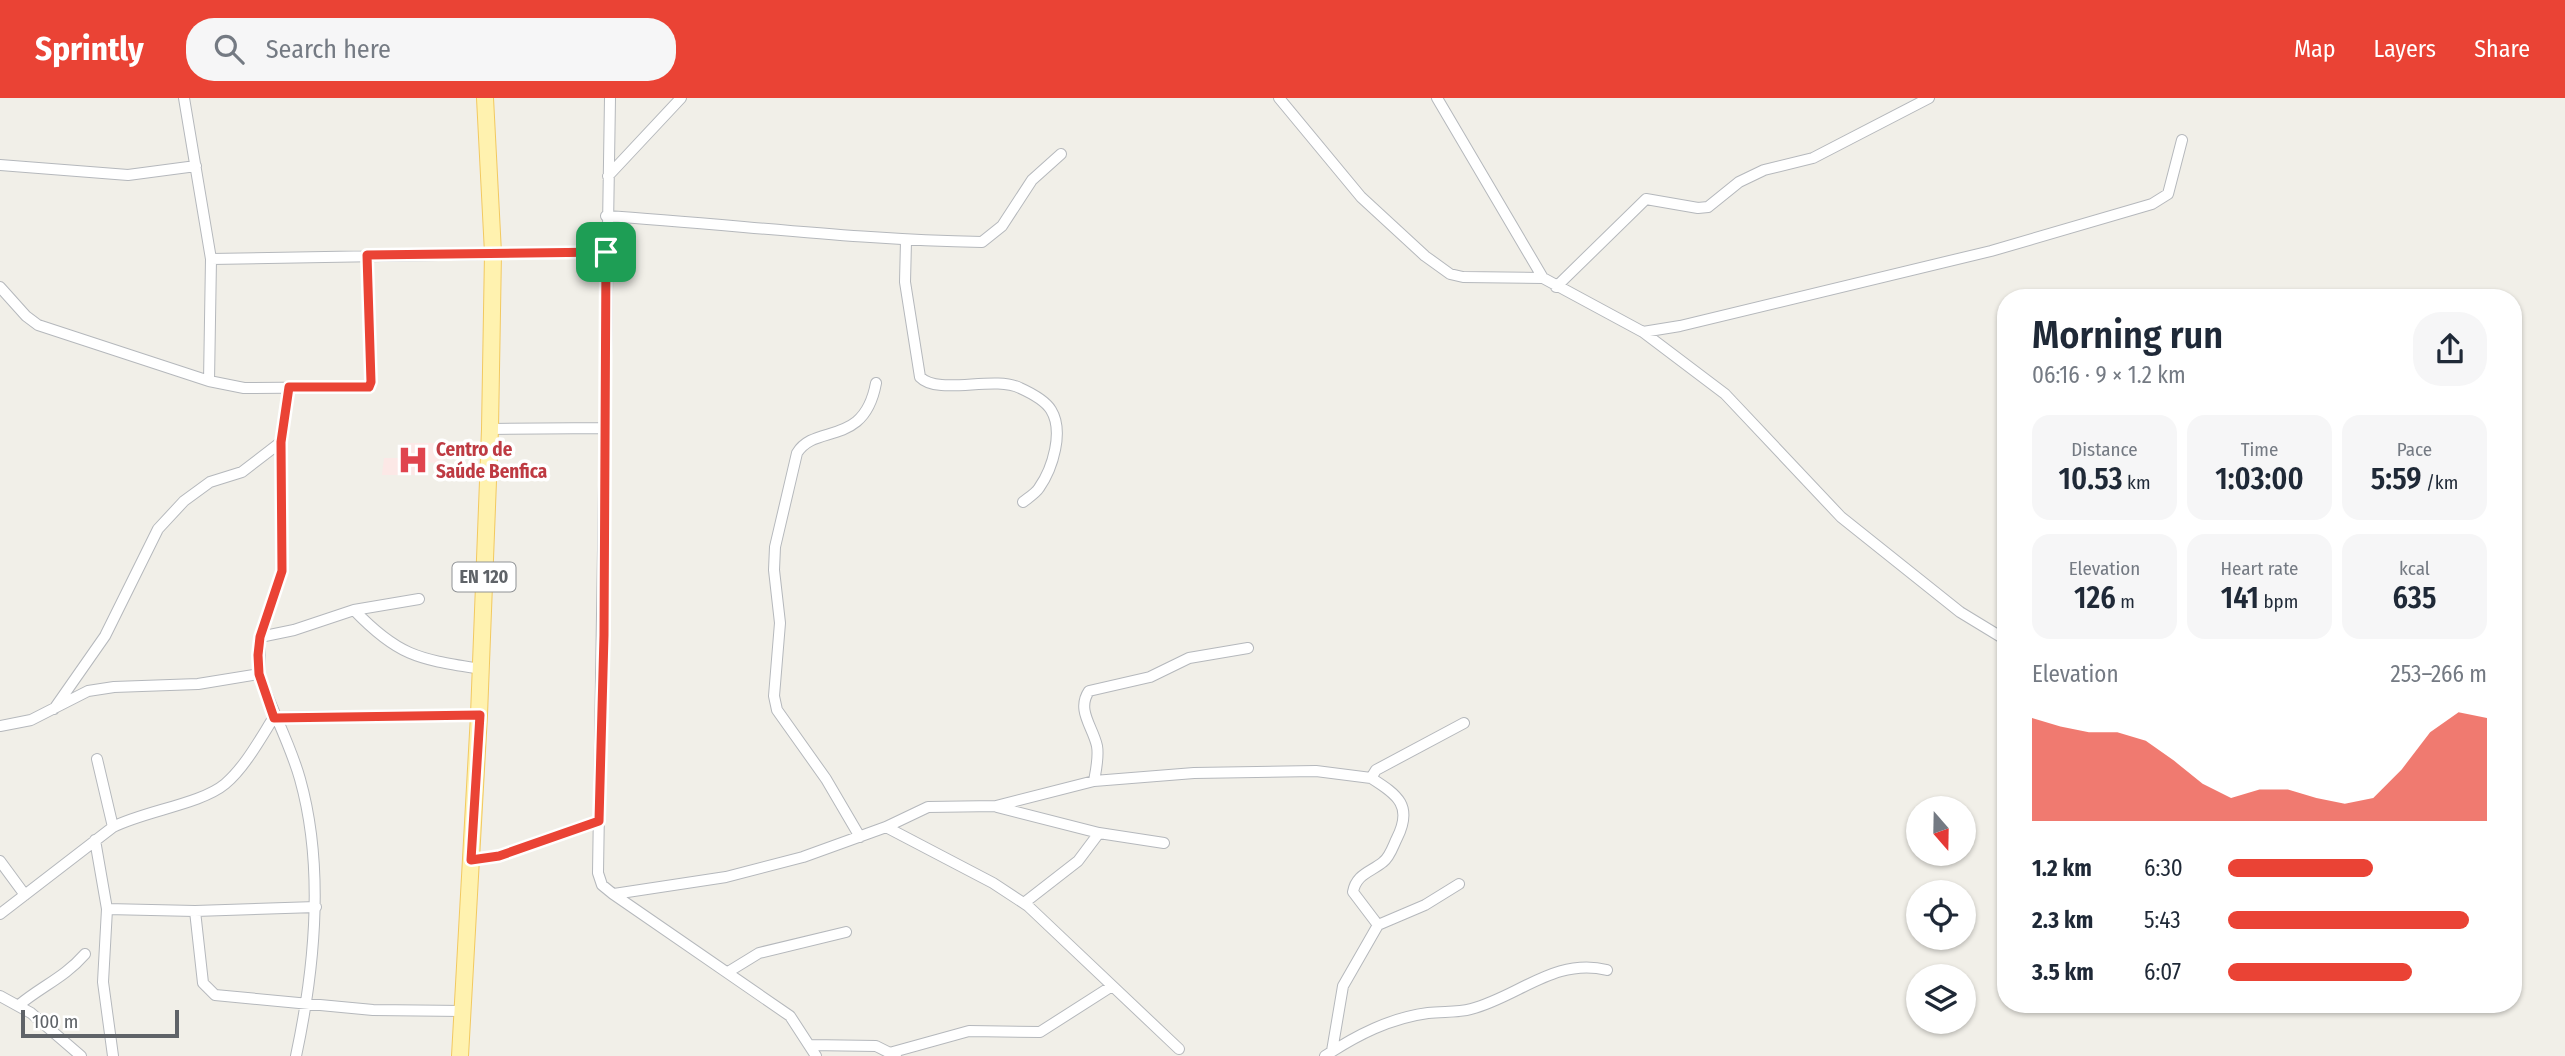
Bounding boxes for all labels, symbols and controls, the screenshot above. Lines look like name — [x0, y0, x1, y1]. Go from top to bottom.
search box — [186, 18, 676, 81]
text: Sprintly — [35, 29, 144, 69]
icon: search — [210, 30, 248, 68]
text: Search here — [266, 34, 391, 65]
text: Map — [2294, 35, 2336, 63]
text: Layers — [2374, 35, 2436, 63]
text: Share — [2474, 35, 2530, 63]
pin — [576, 222, 636, 282]
icon: arrive — [587, 233, 625, 271]
text: Morning run — [2032, 312, 2223, 358]
button: share — [2413, 312, 2487, 386]
text: 06:16 · 9 × 1.2 km — [2032, 361, 2186, 389]
place label: Centro de Saúde Benfica — [436, 438, 547, 483]
text: Distance — [2071, 438, 2138, 461]
text: Time — [2241, 438, 2278, 461]
text: Pace — [2397, 438, 2432, 461]
hospital icon: Centro de Saúde Benfica — [396, 443, 430, 477]
text: 10.53 — [2059, 461, 2123, 497]
text: 1:03:00 — [2215, 461, 2304, 497]
text: 5:59 — [2371, 461, 2421, 497]
text: km — [2123, 471, 2151, 494]
text: /km — [2421, 471, 2458, 494]
text: Elevation — [2069, 557, 2140, 580]
text: Heart rate — [2220, 557, 2299, 580]
text: kcal — [2399, 557, 2430, 580]
road number: EN 120 — [452, 562, 516, 592]
text: 126 — [2074, 580, 2116, 616]
text: 141 — [2221, 580, 2259, 616]
text: 635 — [2393, 580, 2436, 616]
text: m — [2116, 590, 2135, 613]
text: bpm — [2259, 590, 2298, 613]
text: Elevation — [2032, 660, 2119, 688]
text: 253–266 m — [2391, 660, 2487, 688]
north arrow — [1906, 796, 1976, 866]
map controls — [1906, 796, 1976, 1034]
text: 1.2 km — [2032, 854, 2092, 882]
text: 6:30 — [2144, 854, 2183, 882]
button: locate — [1906, 880, 1976, 950]
text: 2.3 km — [2032, 906, 2093, 934]
text: 5:43 — [2144, 906, 2181, 934]
text: 3.5 km — [2032, 958, 2094, 986]
text: 6:07 — [2144, 958, 2181, 986]
button: layers — [1906, 964, 1976, 1034]
scale bar — [21, 1007, 178, 1039]
text: 100 m — [32, 1010, 78, 1033]

